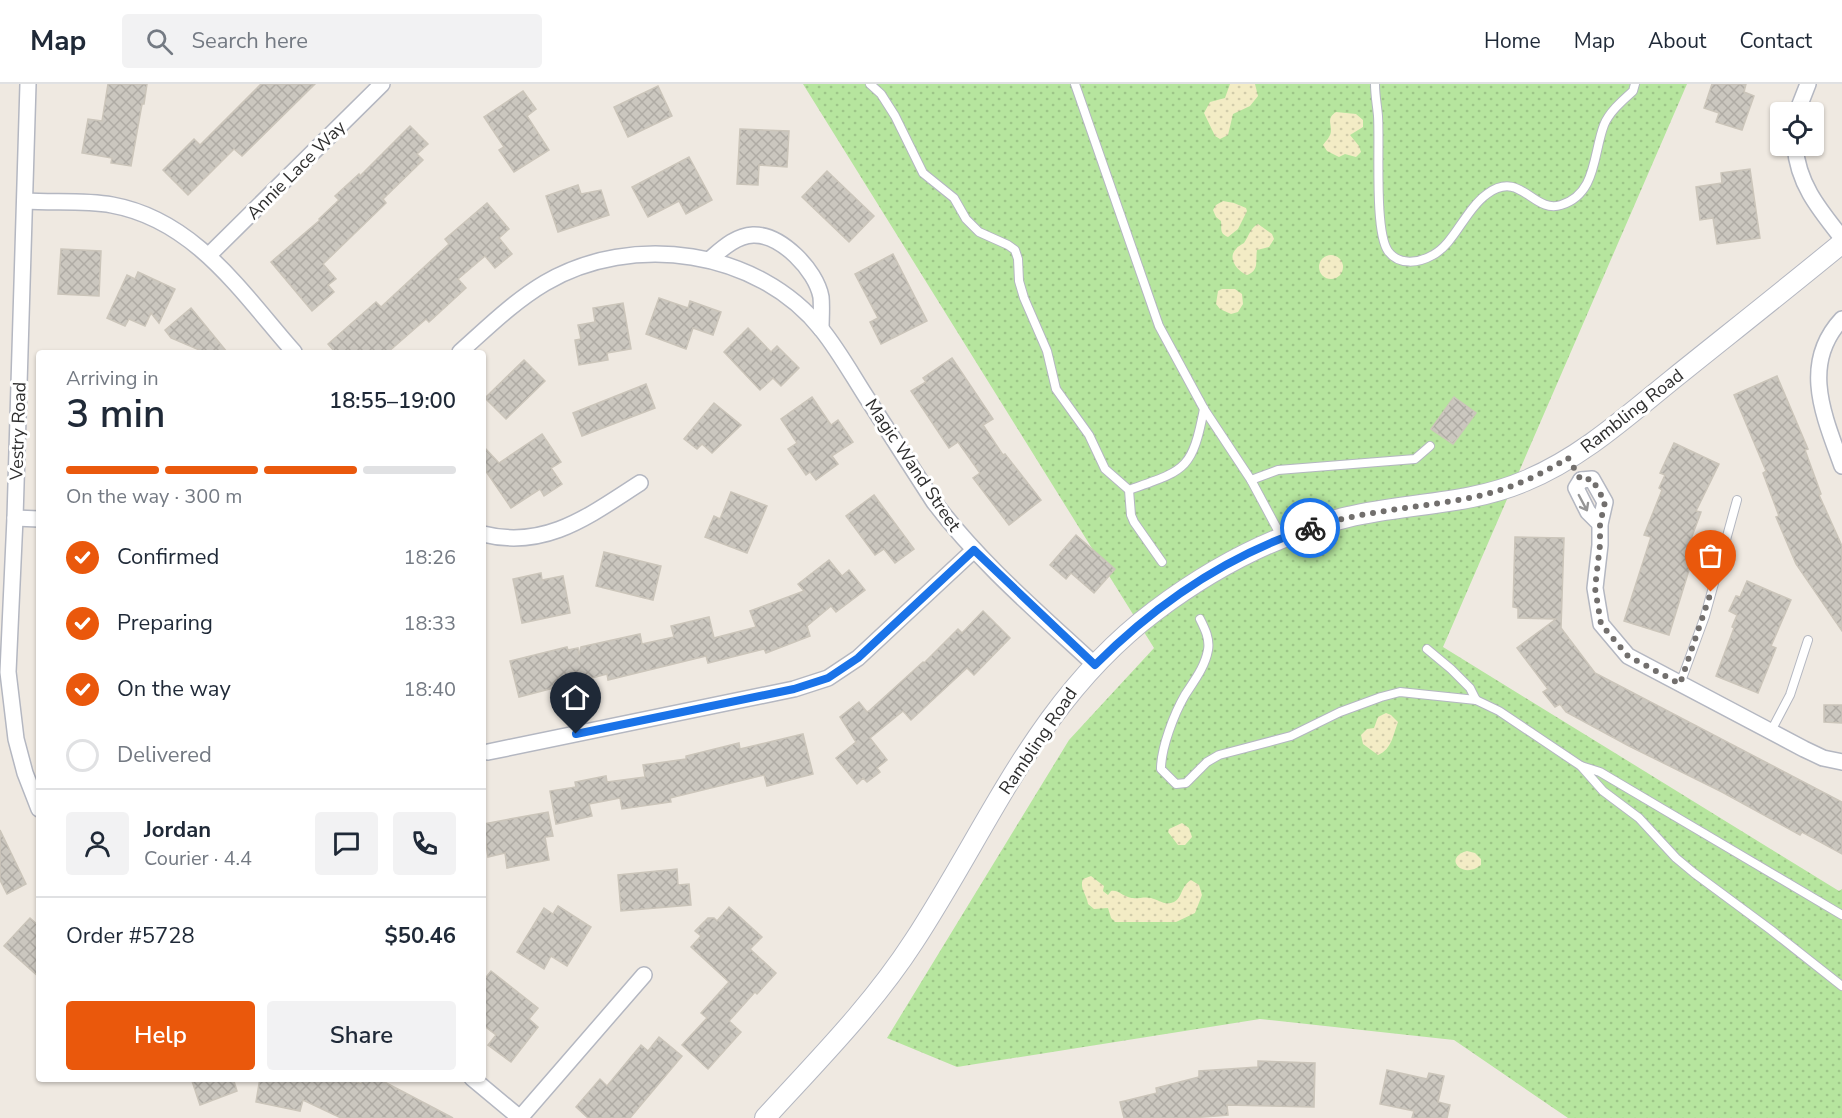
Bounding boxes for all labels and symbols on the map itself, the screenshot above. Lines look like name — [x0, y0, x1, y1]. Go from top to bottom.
street label: Annie Lace Way — [241, 115, 351, 225]
street label: Rambling Road — [1576, 363, 1688, 459]
street label: Vestry Road — [4, 381, 32, 482]
street label: Magic Wand Street — [860, 394, 967, 537]
one-way arrow — [1577, 494, 1589, 511]
courier — [1280, 498, 1340, 558]
pin — [1685, 530, 1736, 592]
pin — [550, 672, 601, 734]
street label: Rambling Road — [993, 683, 1083, 799]

